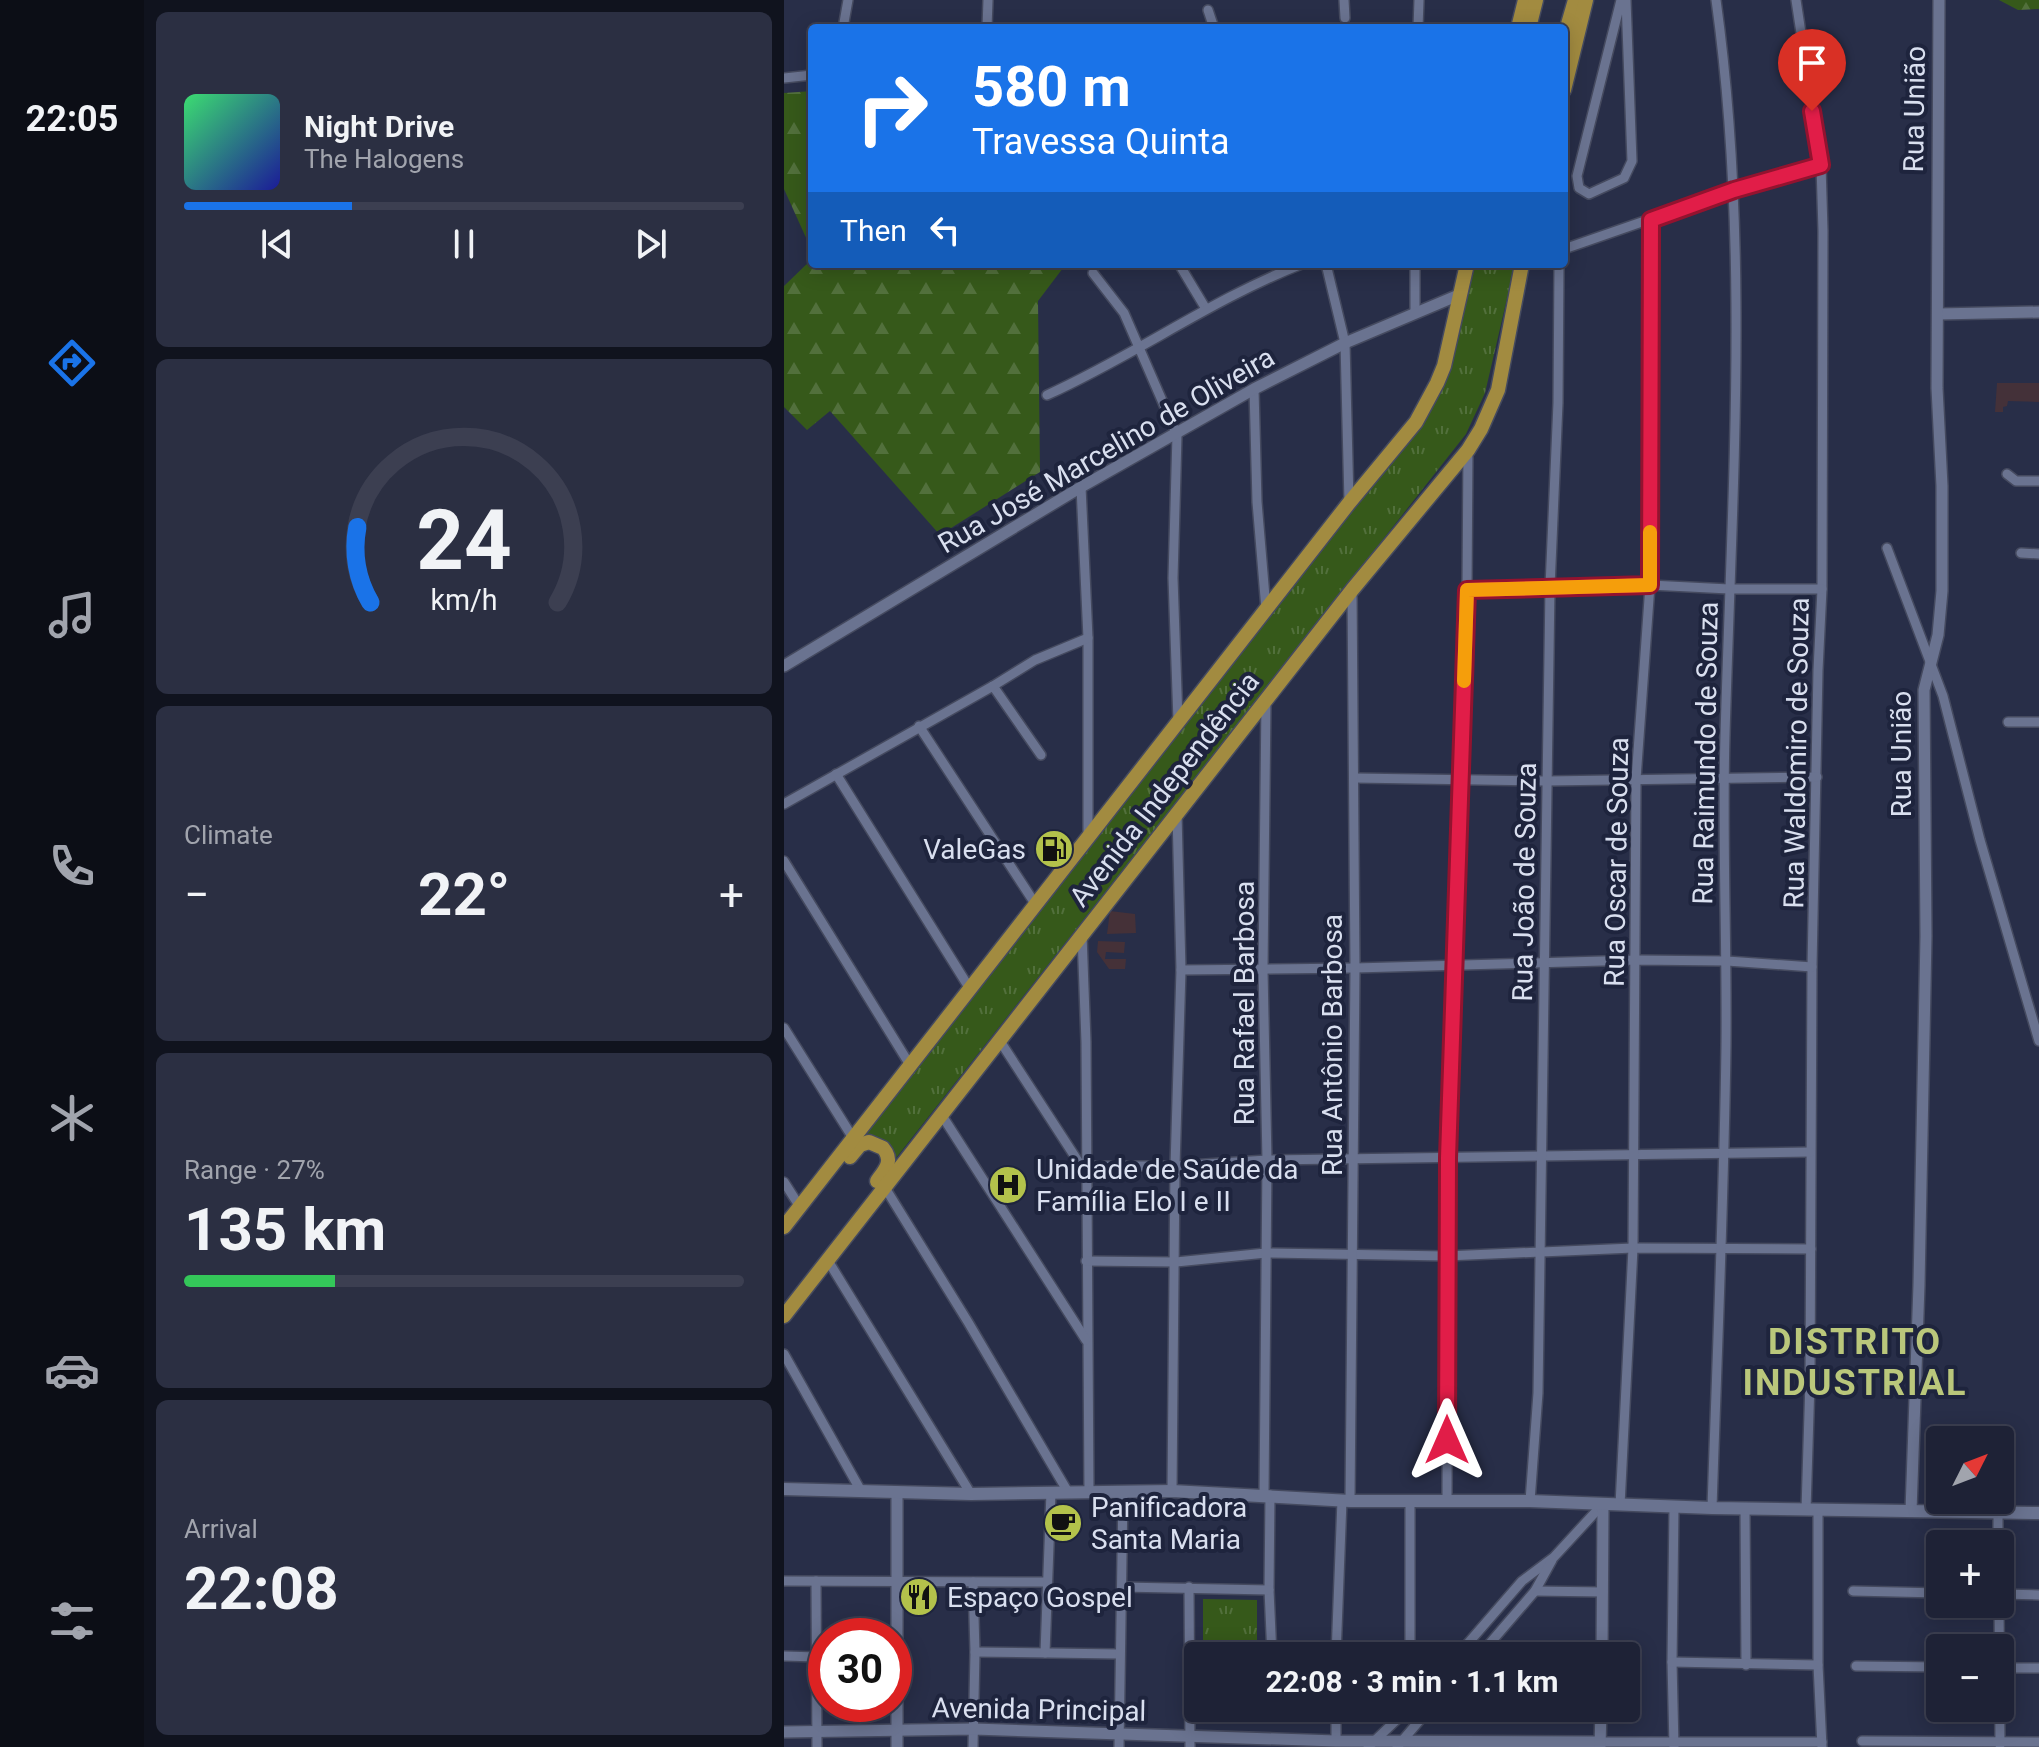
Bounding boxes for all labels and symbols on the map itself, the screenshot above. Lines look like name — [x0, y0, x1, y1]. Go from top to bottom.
pin — [1778, 29, 1846, 111]
street label: Rua União — [1897, 45, 1932, 173]
street label: Rua José Marcelino de Oliveira — [932, 340, 1280, 560]
street label: Rua Waldomiro de Souza — [1777, 597, 1816, 909]
street label: Rua Raimundo de Souza — [1686, 601, 1725, 905]
street label: Avenida Independência — [1063, 665, 1266, 913]
street label: Rua União — [1885, 691, 1918, 817]
street label: Rua Oscar de Souza — [1598, 737, 1635, 987]
street label: Rua João de Souza — [1506, 762, 1543, 1002]
fuel station icon: ValeGas — [1033, 828, 1075, 870]
place label: ValeGas — [923, 833, 1026, 866]
street label: Rua Rafael Barbosa — [1228, 881, 1261, 1125]
street label: Rua Antônio Barbosa — [1316, 914, 1349, 1176]
place label: Unidade de Saúde da Família Elo I e II — [1036, 1153, 1299, 1218]
hospital icon: Unidade de Saúde da Família Elo I e II — [987, 1164, 1029, 1206]
district label: DISTRITO INDUSTRIAL — [1742, 1321, 1968, 1404]
position arrow — [1405, 1398, 1489, 1482]
north arrow — [1926, 1426, 2014, 1514]
place label: Panificadora Santa Maria — [1091, 1491, 1247, 1556]
cafe icon: Panificadora Santa Maria — [1042, 1502, 1084, 1544]
restaurant icon: Espaço Gospel — [898, 1576, 940, 1618]
place label: Espaço Gospel — [947, 1581, 1133, 1614]
speed limit sign: 30 — [808, 1618, 912, 1722]
street label: Avenida Principal — [931, 1691, 1147, 1728]

